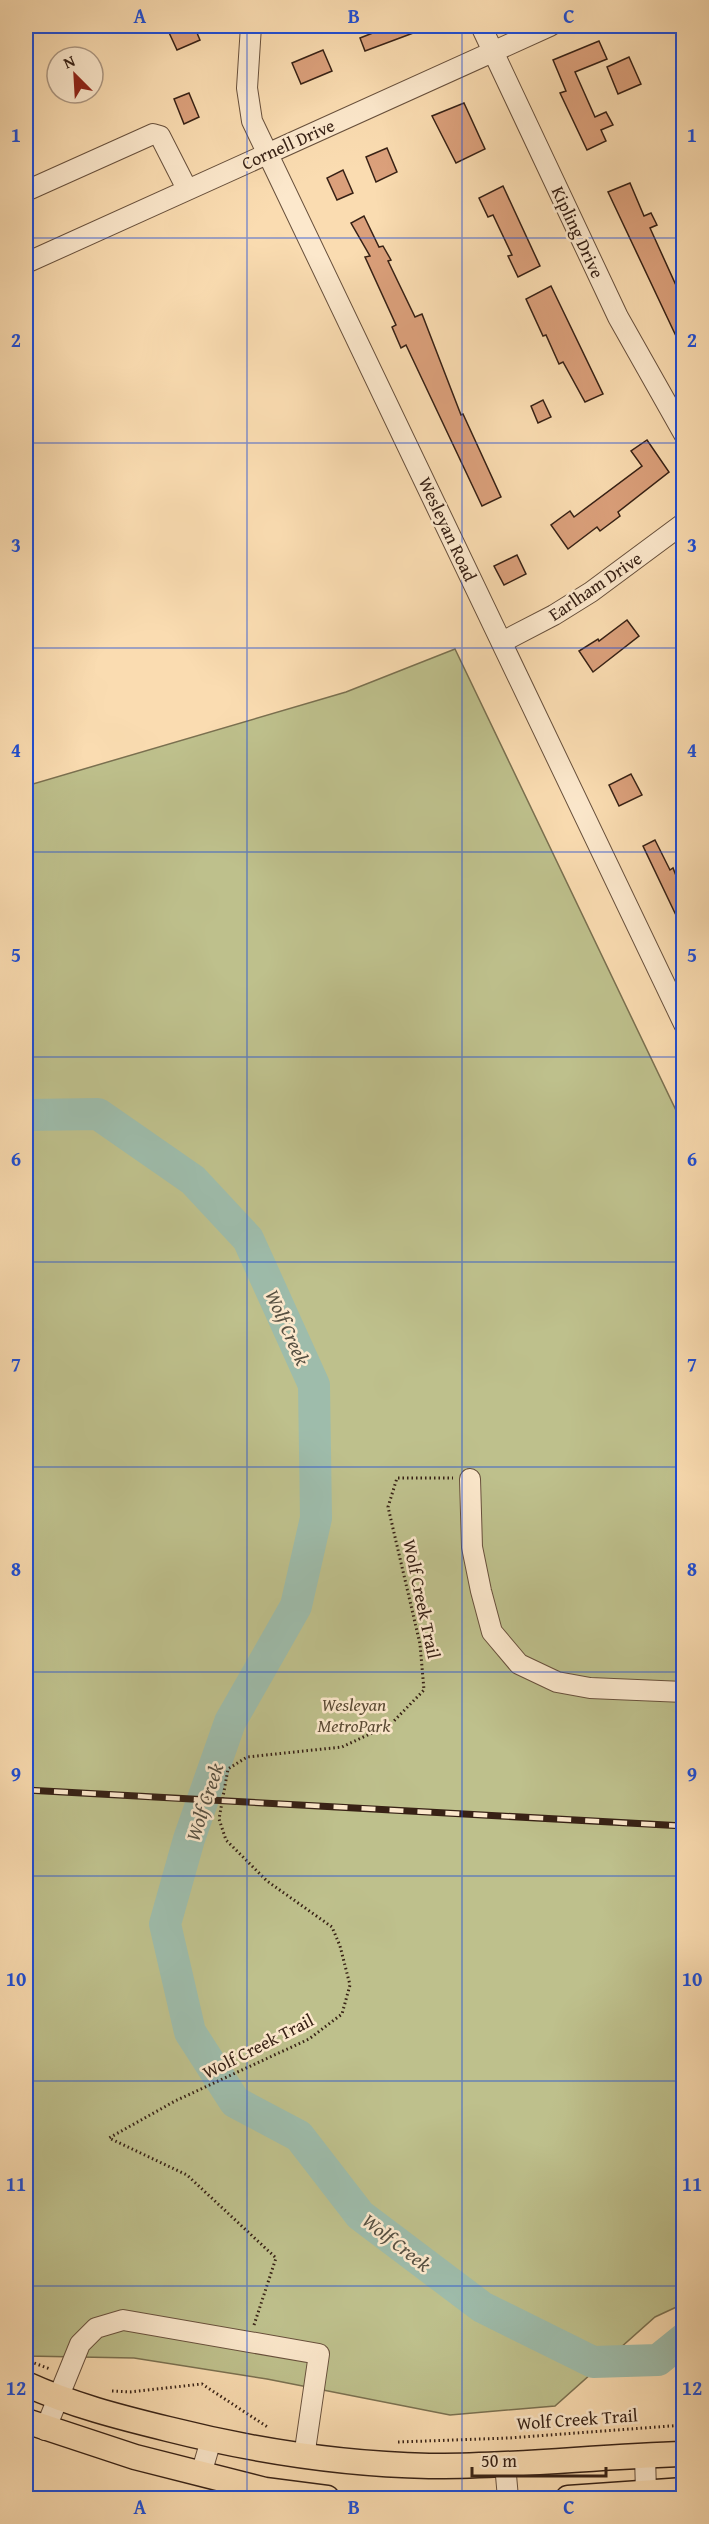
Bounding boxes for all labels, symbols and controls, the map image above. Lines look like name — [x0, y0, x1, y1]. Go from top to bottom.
text: A — [134, 1, 147, 30]
text: B — [348, 1, 360, 30]
text: C — [563, 1, 575, 30]
north arrow — [45, 45, 105, 105]
text: N — [59, 48, 79, 74]
street label: Cornell Drive — [237, 111, 339, 177]
text: 1 — [11, 120, 21, 149]
text: 1 — [687, 120, 697, 149]
street label: Kipling Drive — [545, 181, 611, 283]
text: 2 — [11, 325, 21, 354]
text: 2 — [687, 325, 697, 354]
street label: Wesleyan Road — [412, 472, 484, 586]
text: 3 — [11, 530, 21, 559]
text: 3 — [687, 530, 697, 559]
street label: Earlham Drive — [543, 545, 647, 627]
text: 4 — [11, 735, 21, 764]
text: 4 — [687, 735, 697, 764]
text: 5 — [11, 940, 21, 969]
text: 5 — [687, 940, 697, 969]
text: 6 — [11, 1144, 21, 1173]
text: 6 — [687, 1144, 697, 1173]
water label: Wolf Creek — [258, 1284, 318, 1370]
text: 7 — [11, 1349, 21, 1378]
text: 7 — [687, 1349, 697, 1378]
street label: Wolf Creek Trail — [396, 1537, 448, 1661]
text: 8 — [11, 1554, 21, 1583]
text: 8 — [687, 1554, 697, 1583]
park label: Wesleyan MetroPark — [318, 1691, 391, 1739]
text: 9 — [11, 1759, 21, 1788]
water label: Wolf Creek — [178, 1759, 230, 1845]
text: 9 — [687, 1759, 697, 1788]
text: 10 — [6, 1964, 26, 1993]
text: 10 — [682, 1964, 702, 1993]
street label: Wolf Creek Trail — [198, 2006, 318, 2086]
text: 11 — [6, 2169, 26, 2198]
text: 11 — [682, 2169, 702, 2198]
water label: Wolf Creek — [356, 2206, 438, 2279]
text: 12 — [6, 2373, 26, 2402]
text: 12 — [682, 2373, 702, 2402]
street label: Wolf Creek Trail — [515, 2401, 639, 2437]
scale bar — [472, 2440, 606, 2478]
text: 50 m — [481, 2447, 517, 2474]
text: A — [134, 2492, 147, 2521]
text: B — [348, 2492, 360, 2521]
text: C — [563, 2492, 575, 2521]

